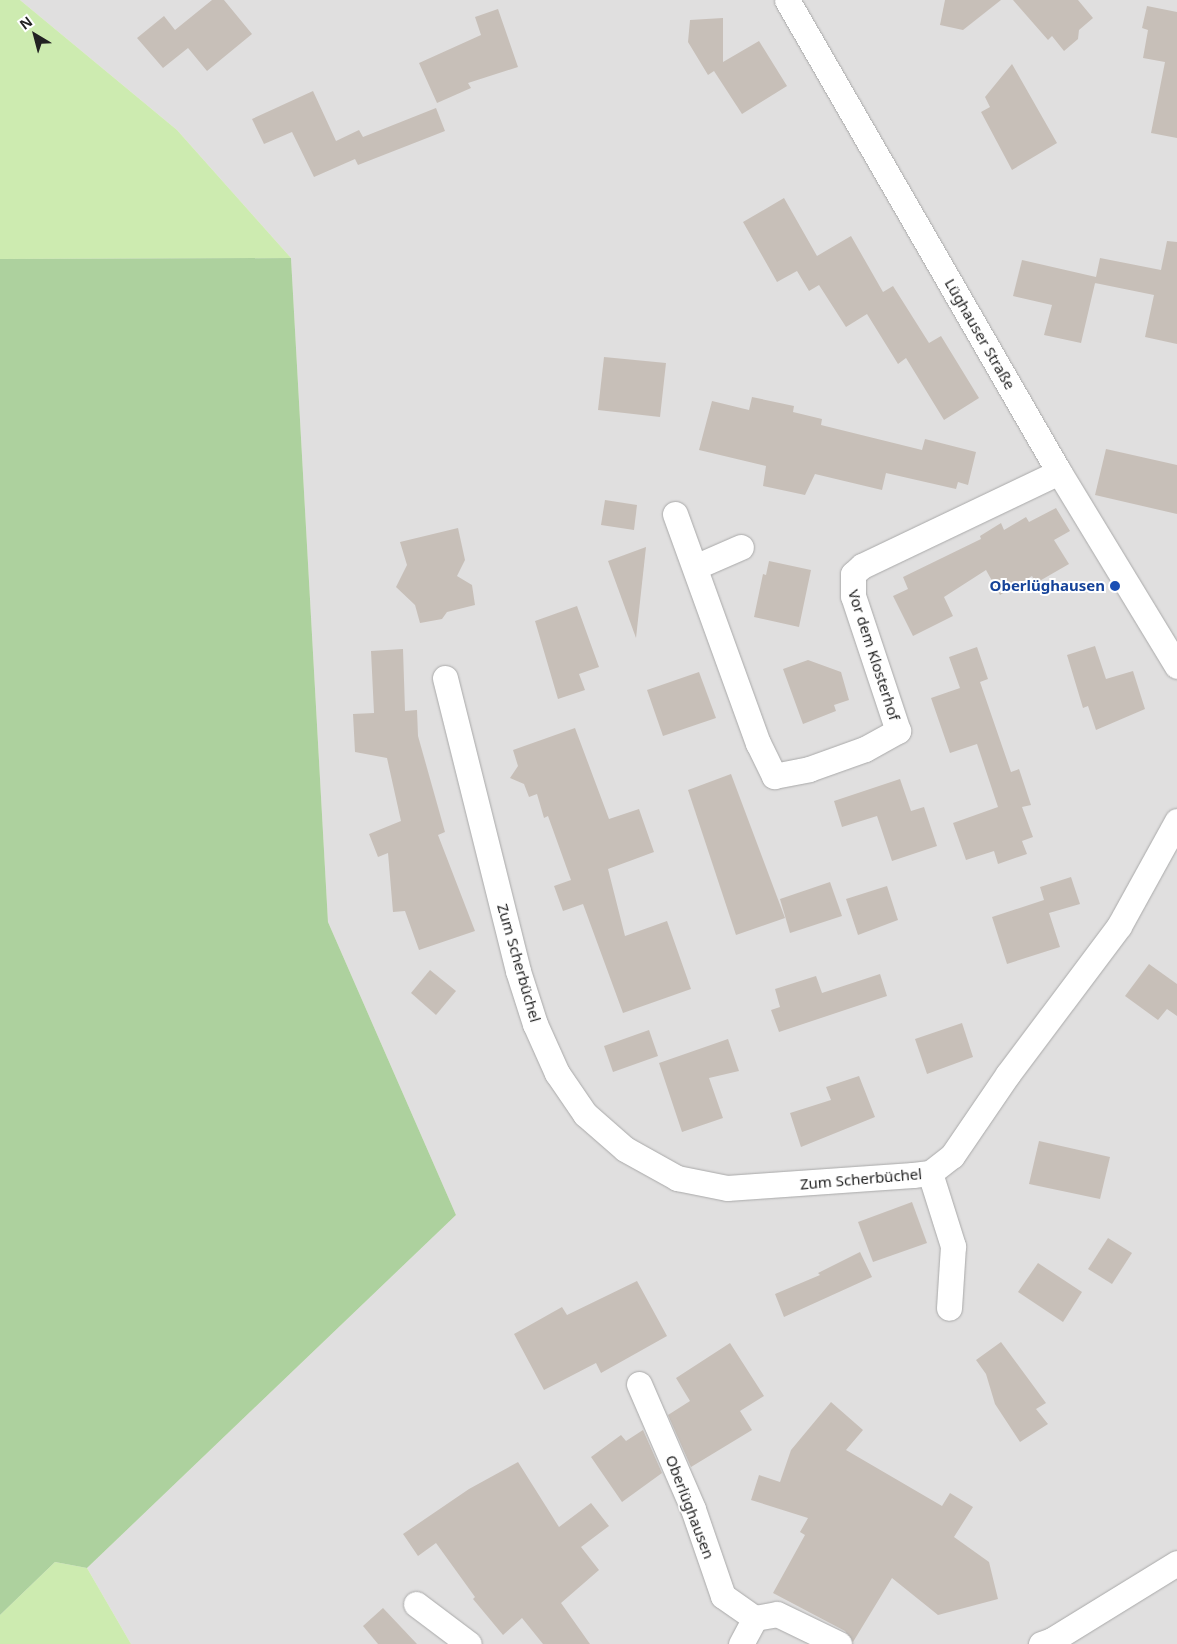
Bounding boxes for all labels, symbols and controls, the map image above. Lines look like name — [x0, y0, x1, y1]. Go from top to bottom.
north arrow — [10, 10, 60, 60]
text: N — [15, 12, 36, 34]
street label: Lüghauser Straße — [941, 275, 1019, 393]
place label: Oberlüghausen — [990, 577, 1105, 595]
marker: Oberlüghausen — [1109, 580, 1121, 592]
street label: Vor dem Klosterhof — [844, 587, 904, 723]
street label: Zum Scherbüchel — [493, 902, 545, 1024]
street label: Zum Scherbüchel — [799, 1165, 923, 1193]
street label: Oberlüghausen — [662, 1453, 718, 1561]

